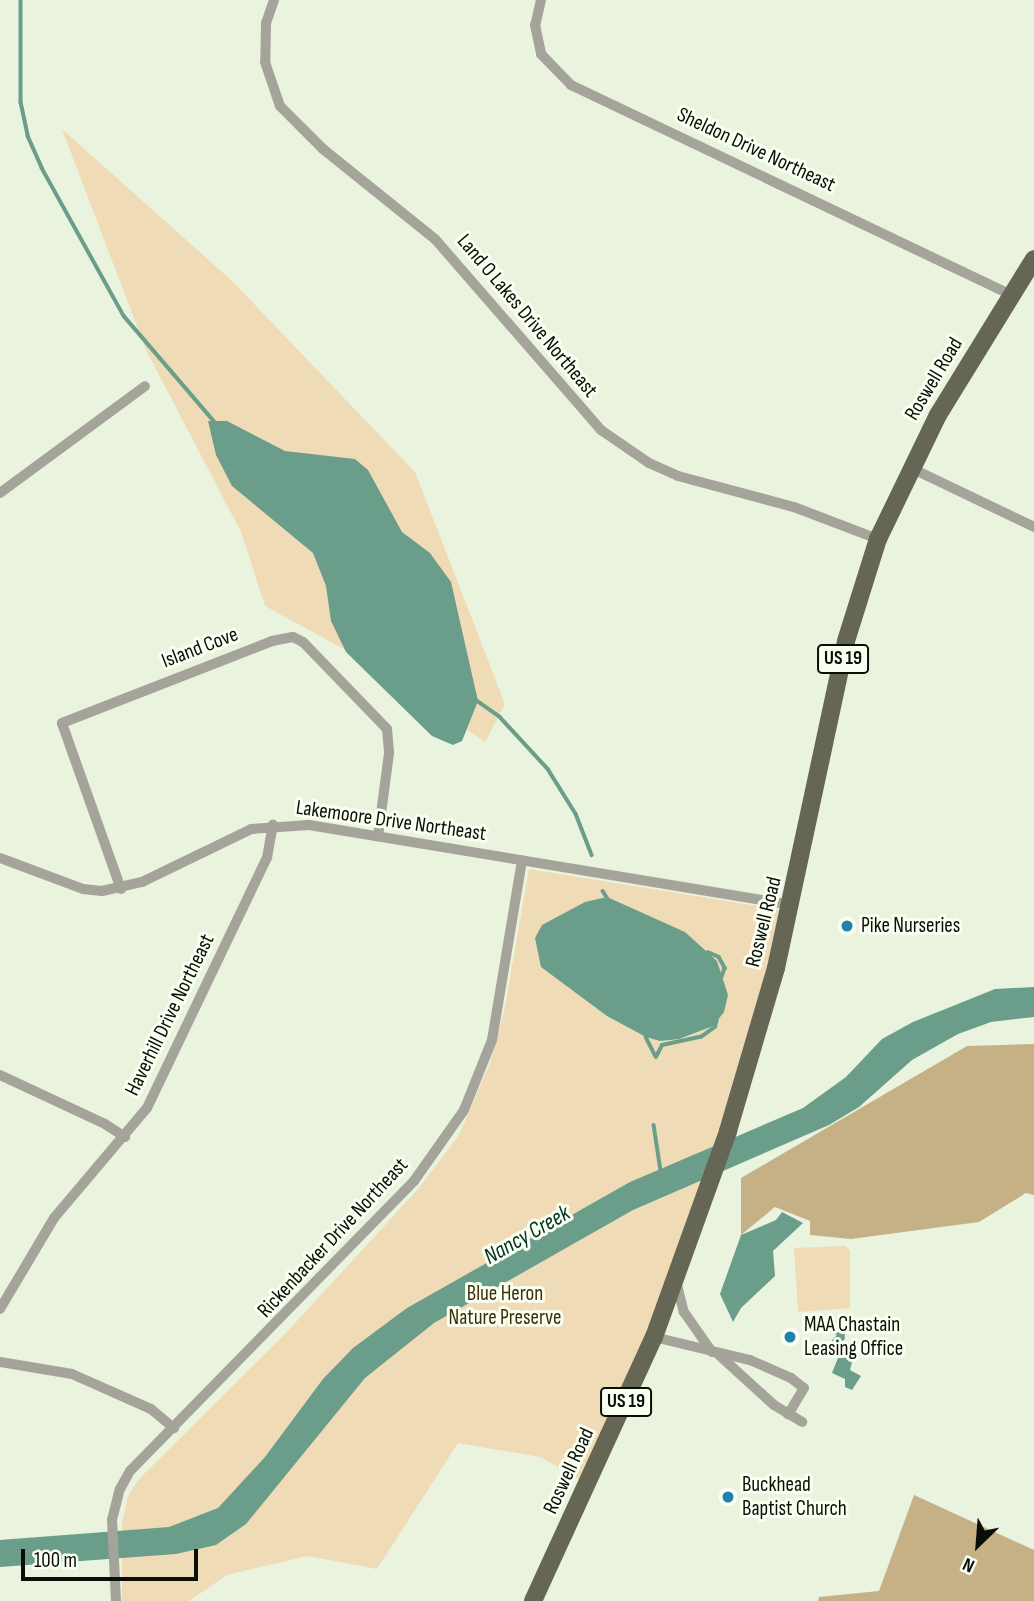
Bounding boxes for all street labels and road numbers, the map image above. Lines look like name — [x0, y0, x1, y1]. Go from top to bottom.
street label: Sheldon Drive Northeast — [673, 102, 839, 198]
street label: Land O Lakes Drive Northeast — [451, 229, 603, 403]
street label: Roswell Road — [900, 333, 968, 425]
street label: Island Cove — [158, 622, 242, 674]
road number: US 19 — [817, 644, 869, 674]
street label: Lakemoore Drive Northeast — [294, 795, 488, 847]
street label: Roswell Road — [741, 874, 787, 970]
street label: Haverhill Drive Northeast — [120, 930, 220, 1100]
street label: Rickenbacker Drive Northeast — [252, 1153, 414, 1323]
road number: US 19 — [600, 1386, 652, 1418]
street label: Roswell Road — [538, 1424, 600, 1518]

